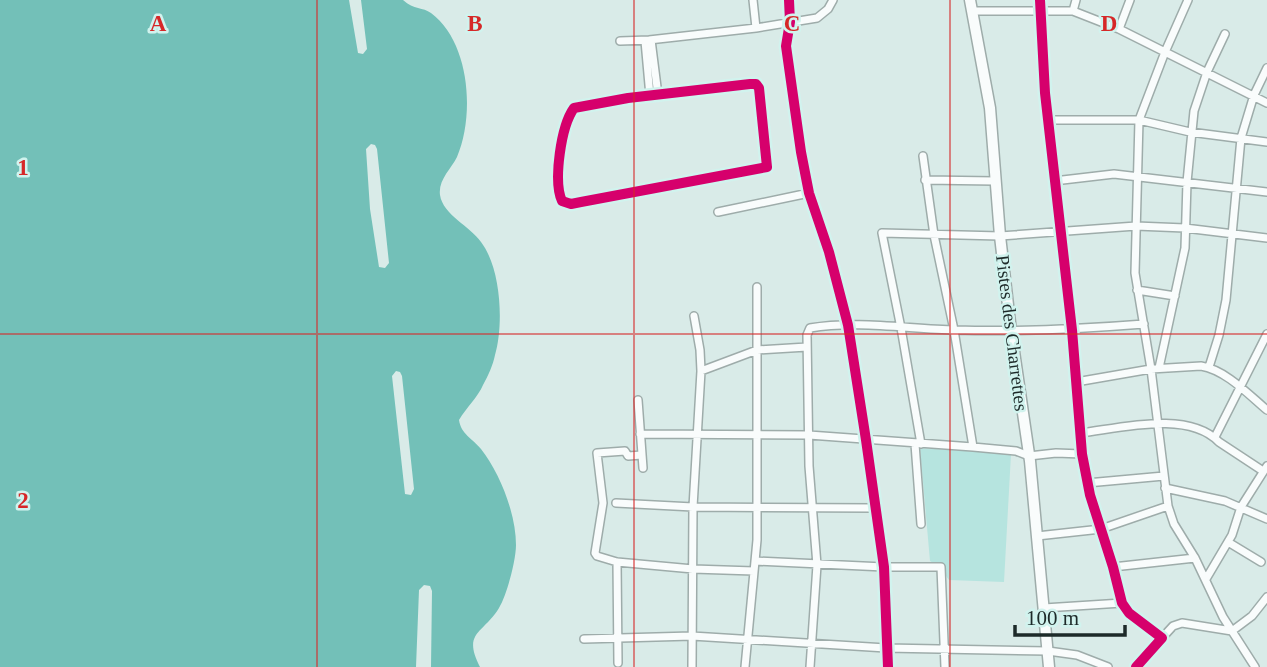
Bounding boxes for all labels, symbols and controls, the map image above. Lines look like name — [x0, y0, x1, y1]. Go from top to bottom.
text: A — [150, 11, 167, 36]
text: B — [467, 11, 483, 36]
text: C — [784, 11, 800, 36]
text: D — [1101, 11, 1117, 36]
text: 1 — [17, 155, 29, 180]
street label: Pistes des Charrettes — [992, 254, 1032, 412]
text: 2 — [17, 488, 29, 513]
scale bar — [1015, 594, 1125, 638]
text: 100 m — [1026, 606, 1079, 630]

